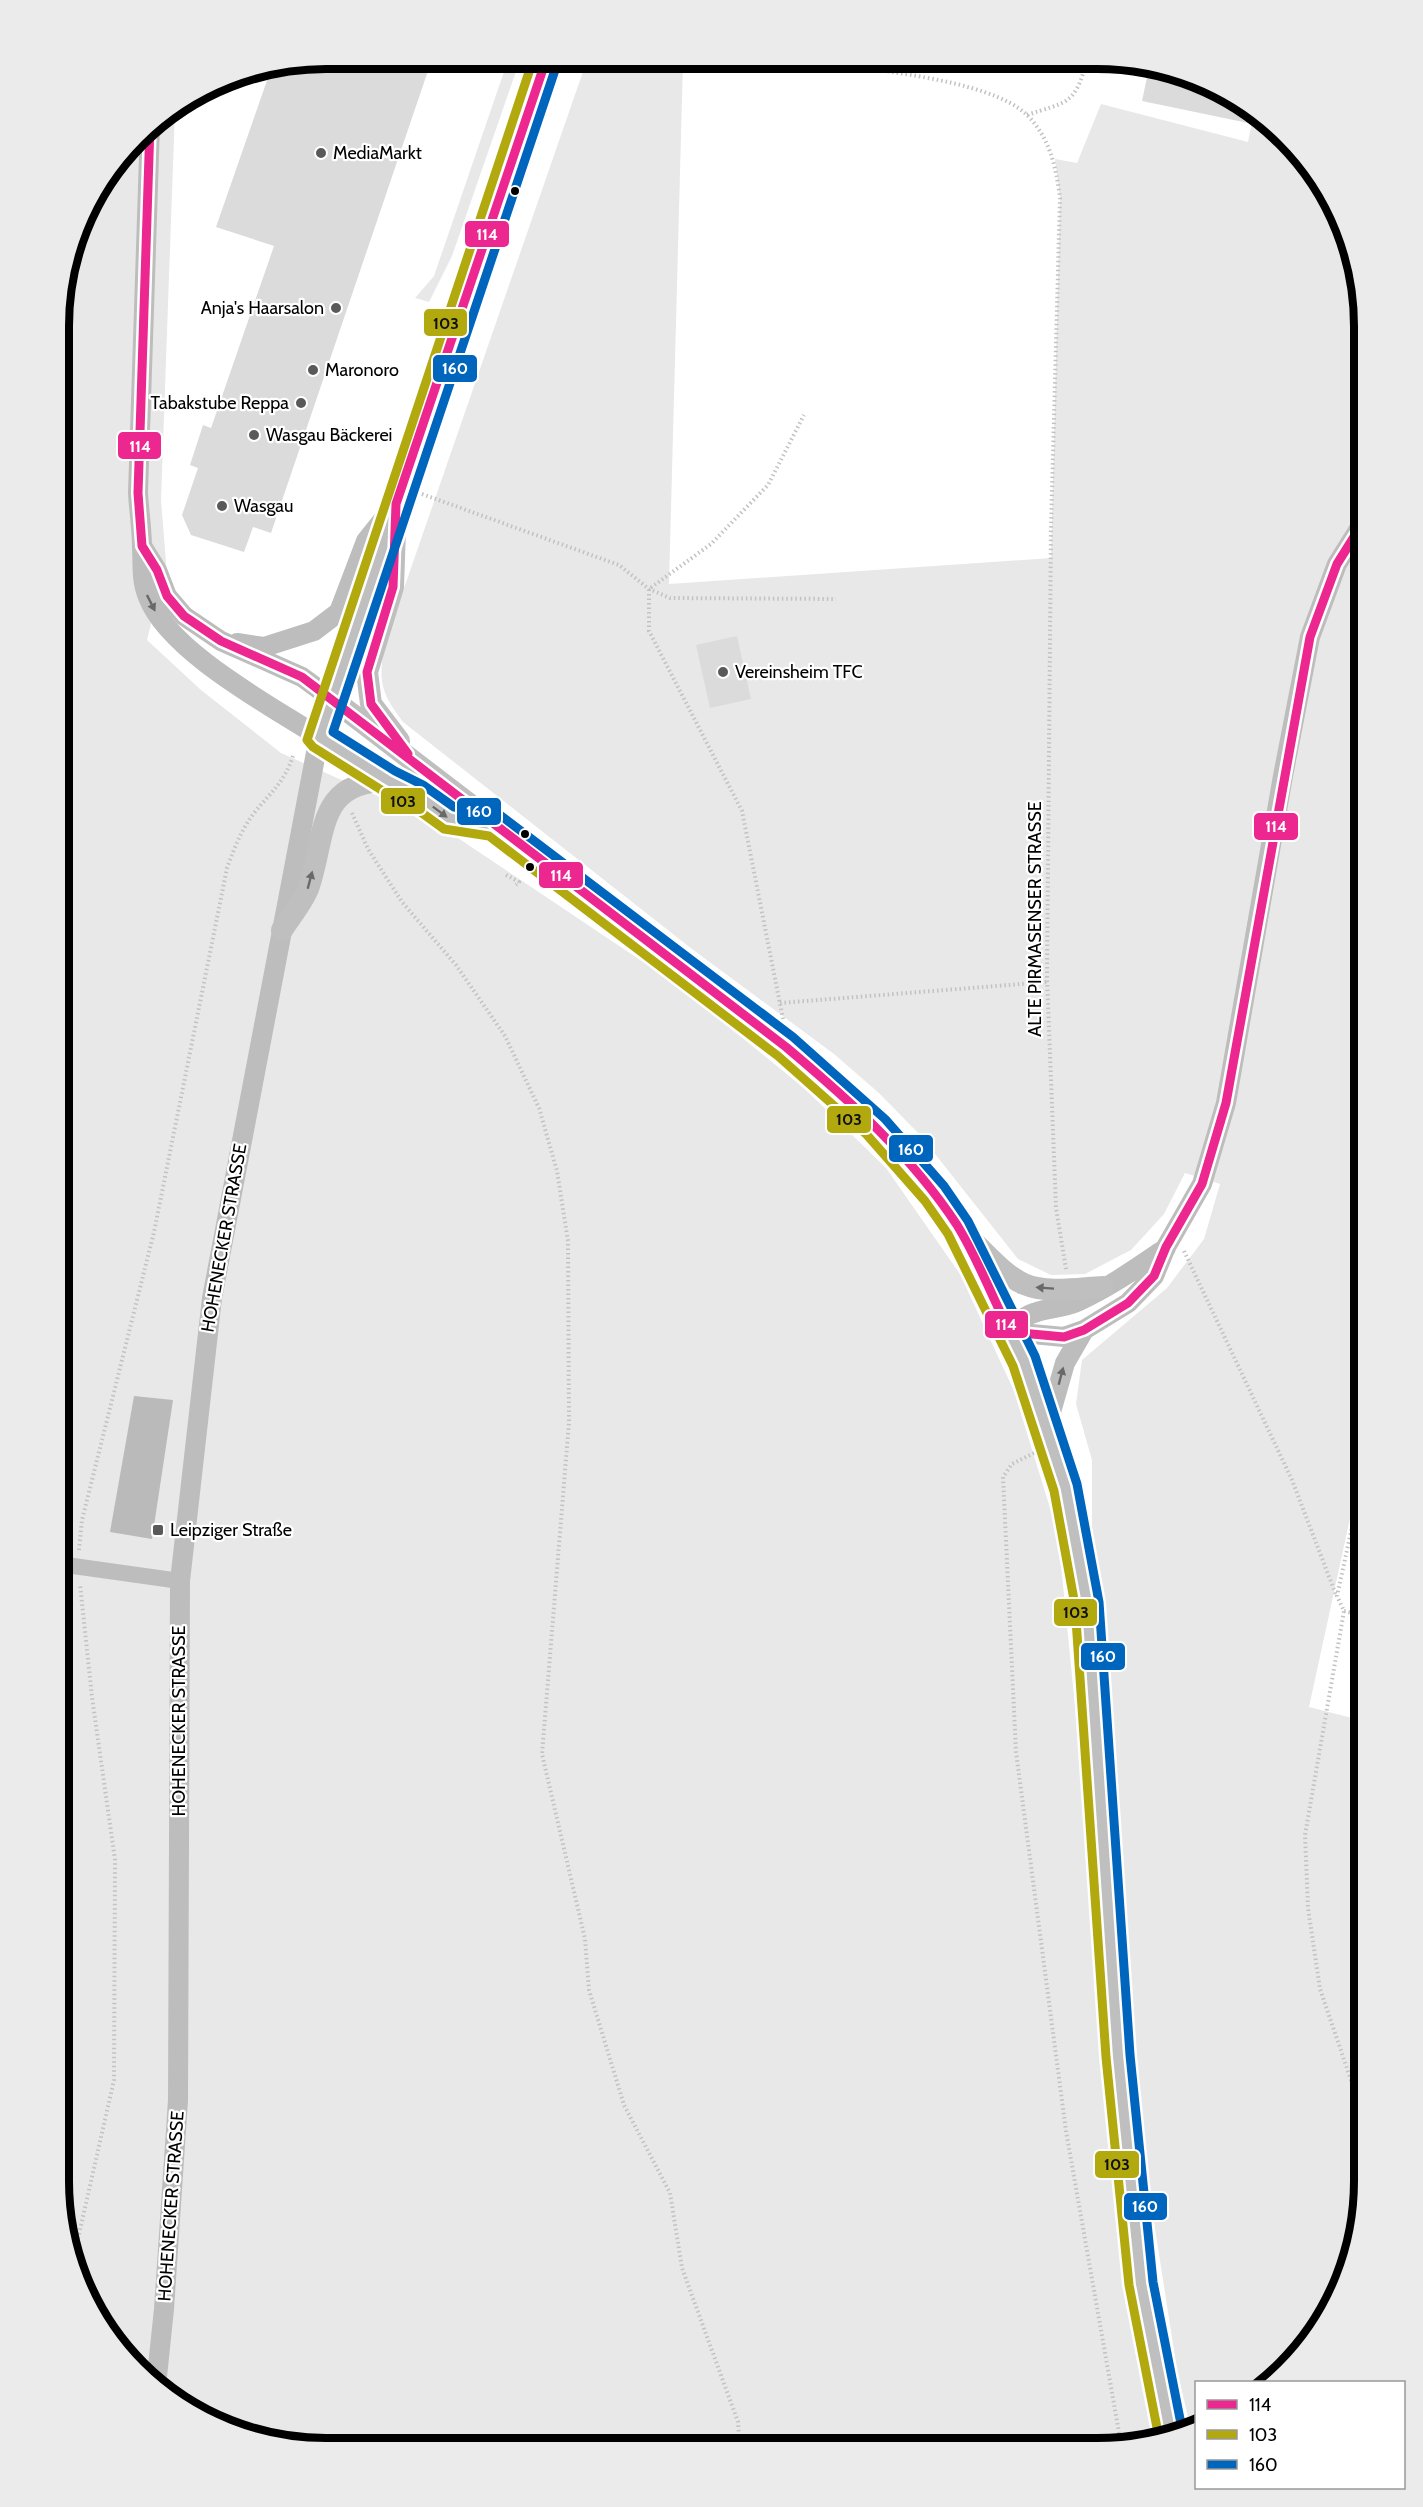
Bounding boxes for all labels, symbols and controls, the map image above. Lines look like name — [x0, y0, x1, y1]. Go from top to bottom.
place label: MediaMarkt — [333, 142, 422, 164]
marker: MediaMarkt — [314, 146, 328, 160]
unlabelled marker — [509, 185, 521, 197]
line badge: 114 — [464, 220, 510, 248]
text: 114 — [476, 225, 498, 244]
place label: Anja's Haarsalon — [201, 297, 324, 319]
marker: Anja's Haarsalon — [329, 301, 343, 315]
line badge: 103 — [423, 308, 468, 337]
text: 103 — [433, 314, 459, 333]
line badge: 160 — [432, 354, 478, 383]
place label: Maronoro — [325, 359, 399, 381]
text: 160 — [442, 359, 468, 378]
marker: Maronoro — [306, 363, 320, 377]
place label: Tabakstube Reppa — [151, 392, 289, 414]
marker: Tabakstube Reppa — [294, 396, 308, 410]
place label: Wasgau Bäckerei — [266, 424, 392, 446]
marker: Wasgau Bäckerei — [247, 428, 261, 442]
line badge: 114 — [117, 431, 162, 460]
text: 114 — [129, 437, 151, 456]
place label: Wasgau — [234, 495, 293, 517]
marker: Wasgau — [215, 499, 229, 513]
one-way arrow — [147, 594, 156, 611]
place label: Vereinsheim TFC — [735, 661, 863, 683]
marker: Vereinsheim TFC — [716, 665, 730, 679]
line badge: 103 — [380, 787, 426, 815]
text: 103 — [390, 792, 416, 811]
line badge: 160 — [456, 797, 502, 826]
street label: ALTE PIRMASENSER STRASSE — [1024, 801, 1046, 1037]
text: 160 — [466, 802, 492, 821]
one-way arrow — [432, 806, 448, 818]
line badge: 114 — [1253, 812, 1299, 841]
text: 114 — [1265, 817, 1287, 836]
unlabelled marker — [519, 828, 531, 840]
unlabelled marker — [524, 861, 536, 873]
line badge: 114 — [538, 861, 584, 889]
text: 114 — [550, 866, 572, 885]
one-way arrow — [306, 870, 315, 888]
line badge: 103 — [826, 1105, 872, 1134]
text: 103 — [836, 1110, 862, 1129]
line badge: 160 — [888, 1134, 934, 1163]
text: 160 — [898, 1140, 924, 1159]
street label: HOHENECKER STRASSE — [197, 1142, 251, 1334]
one-way arrow — [1035, 1283, 1054, 1292]
line badge: 114 — [984, 1310, 1029, 1339]
text: 114 — [995, 1315, 1017, 1334]
one-way arrow — [1057, 1367, 1066, 1385]
place label: Leipziger Straße — [170, 1519, 292, 1541]
marker: Leipziger Straße — [151, 1523, 165, 1537]
line badge: 103 — [1053, 1598, 1098, 1627]
text: 103 — [1063, 1603, 1089, 1622]
street label: HOHENECKER STRASSE — [168, 1626, 190, 1816]
line badge: 160 — [1080, 1642, 1126, 1671]
text: 160 — [1090, 1647, 1116, 1666]
street label: HOHENECKER STRASSE — [153, 2110, 189, 2302]
line badge: 103 — [1094, 2150, 1140, 2179]
text: 103 — [1104, 2155, 1130, 2174]
line badge: 160 — [1123, 2192, 1168, 2221]
text: 160 — [1132, 2197, 1158, 2216]
legend — [1195, 2381, 1405, 2489]
text: 114 — [1249, 2394, 1271, 2416]
text: 103 — [1249, 2424, 1277, 2446]
text: 160 — [1249, 2454, 1278, 2476]

